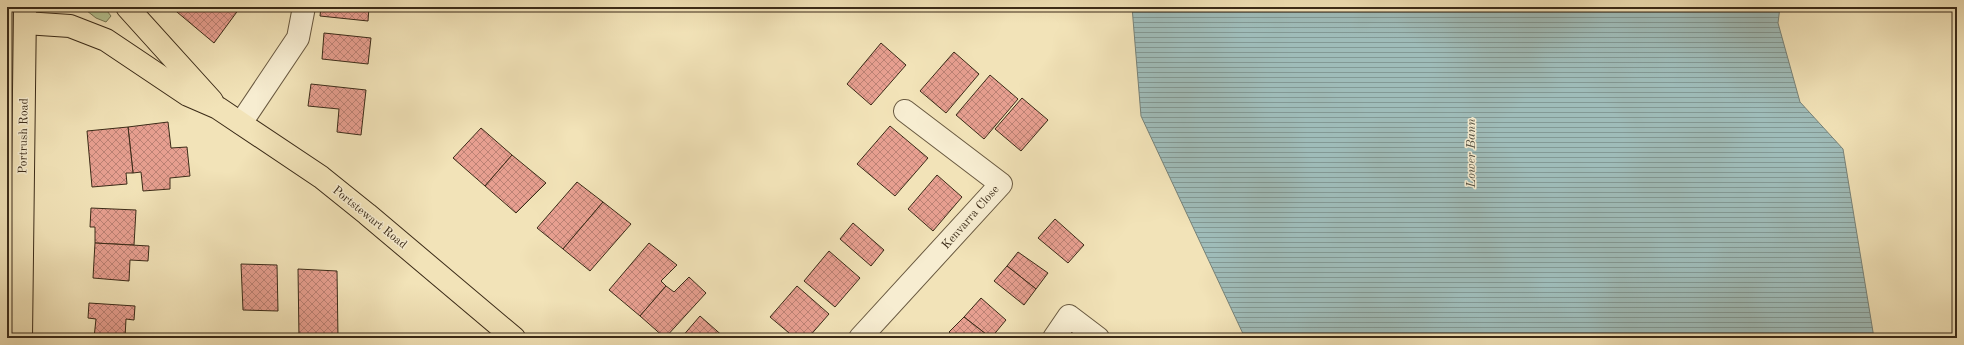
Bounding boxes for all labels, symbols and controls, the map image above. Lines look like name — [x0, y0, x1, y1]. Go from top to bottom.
street label: Portrush Road — [17, 98, 31, 174]
water label: Lower Bann — [1465, 118, 1478, 189]
street label: Kenvarra Close — [940, 183, 1002, 252]
street label: Portstewart Road — [330, 184, 409, 251]

